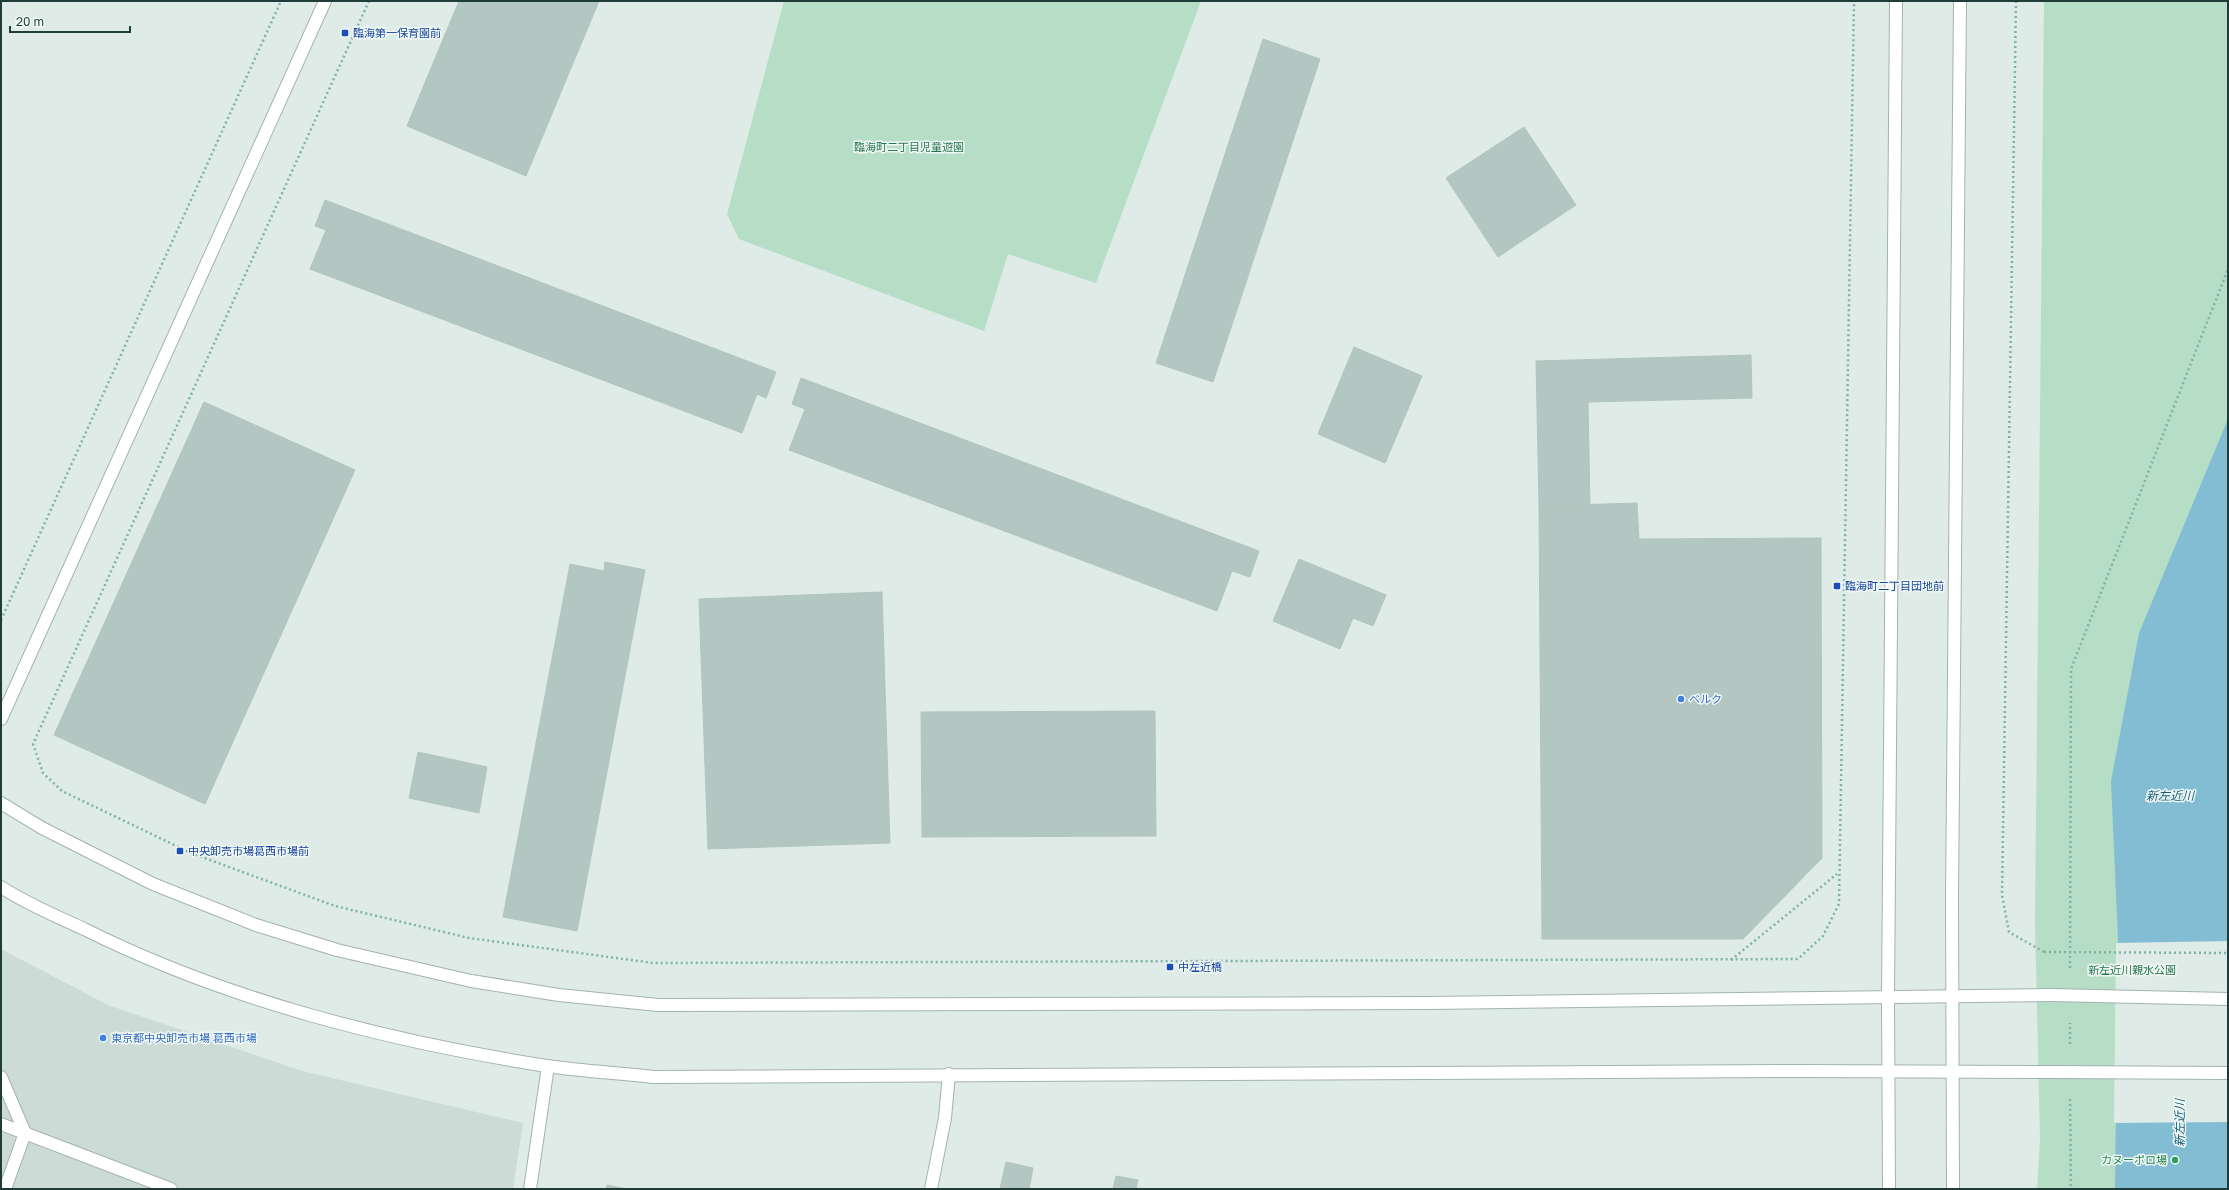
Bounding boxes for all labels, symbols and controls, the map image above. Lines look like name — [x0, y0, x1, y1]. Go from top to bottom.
scale bar — [10, 8, 130, 34]
text: 20 m — [16, 14, 44, 29]
place label: 臨海第一保育園前 — [353, 26, 441, 39]
marker: 臨海第一保育園前 — [340, 28, 350, 38]
park label: 臨海町二丁目児童遊園 — [854, 140, 964, 153]
place label: 臨海町二丁目団地前 — [1845, 579, 1944, 592]
marker: 臨海町二丁目団地前 — [1832, 581, 1842, 591]
place label: ベルク — [1689, 692, 1722, 705]
marker: ベルク — [1676, 694, 1686, 704]
water label: 新左近川 — [2146, 788, 2196, 803]
place label: 中央卸売市場葛西市場前 — [188, 844, 309, 857]
marker: 中央卸売市場葛西市場前 — [175, 846, 185, 856]
place label: 中左近橋 — [1178, 960, 1222, 973]
marker: 中左近橋 — [1165, 962, 1175, 972]
park label: 新左近川親水公園 — [2088, 963, 2176, 976]
place label: 東京都中央卸売市場 葛西市場 — [111, 1031, 257, 1044]
marker: 東京都中央卸売市場 葛西市場 — [98, 1033, 108, 1043]
water label: 新左近川 — [2172, 1097, 2187, 1147]
place label: カヌーポロ場 — [2101, 1153, 2167, 1166]
marker: カヌーポロ場 — [2170, 1155, 2180, 1165]

